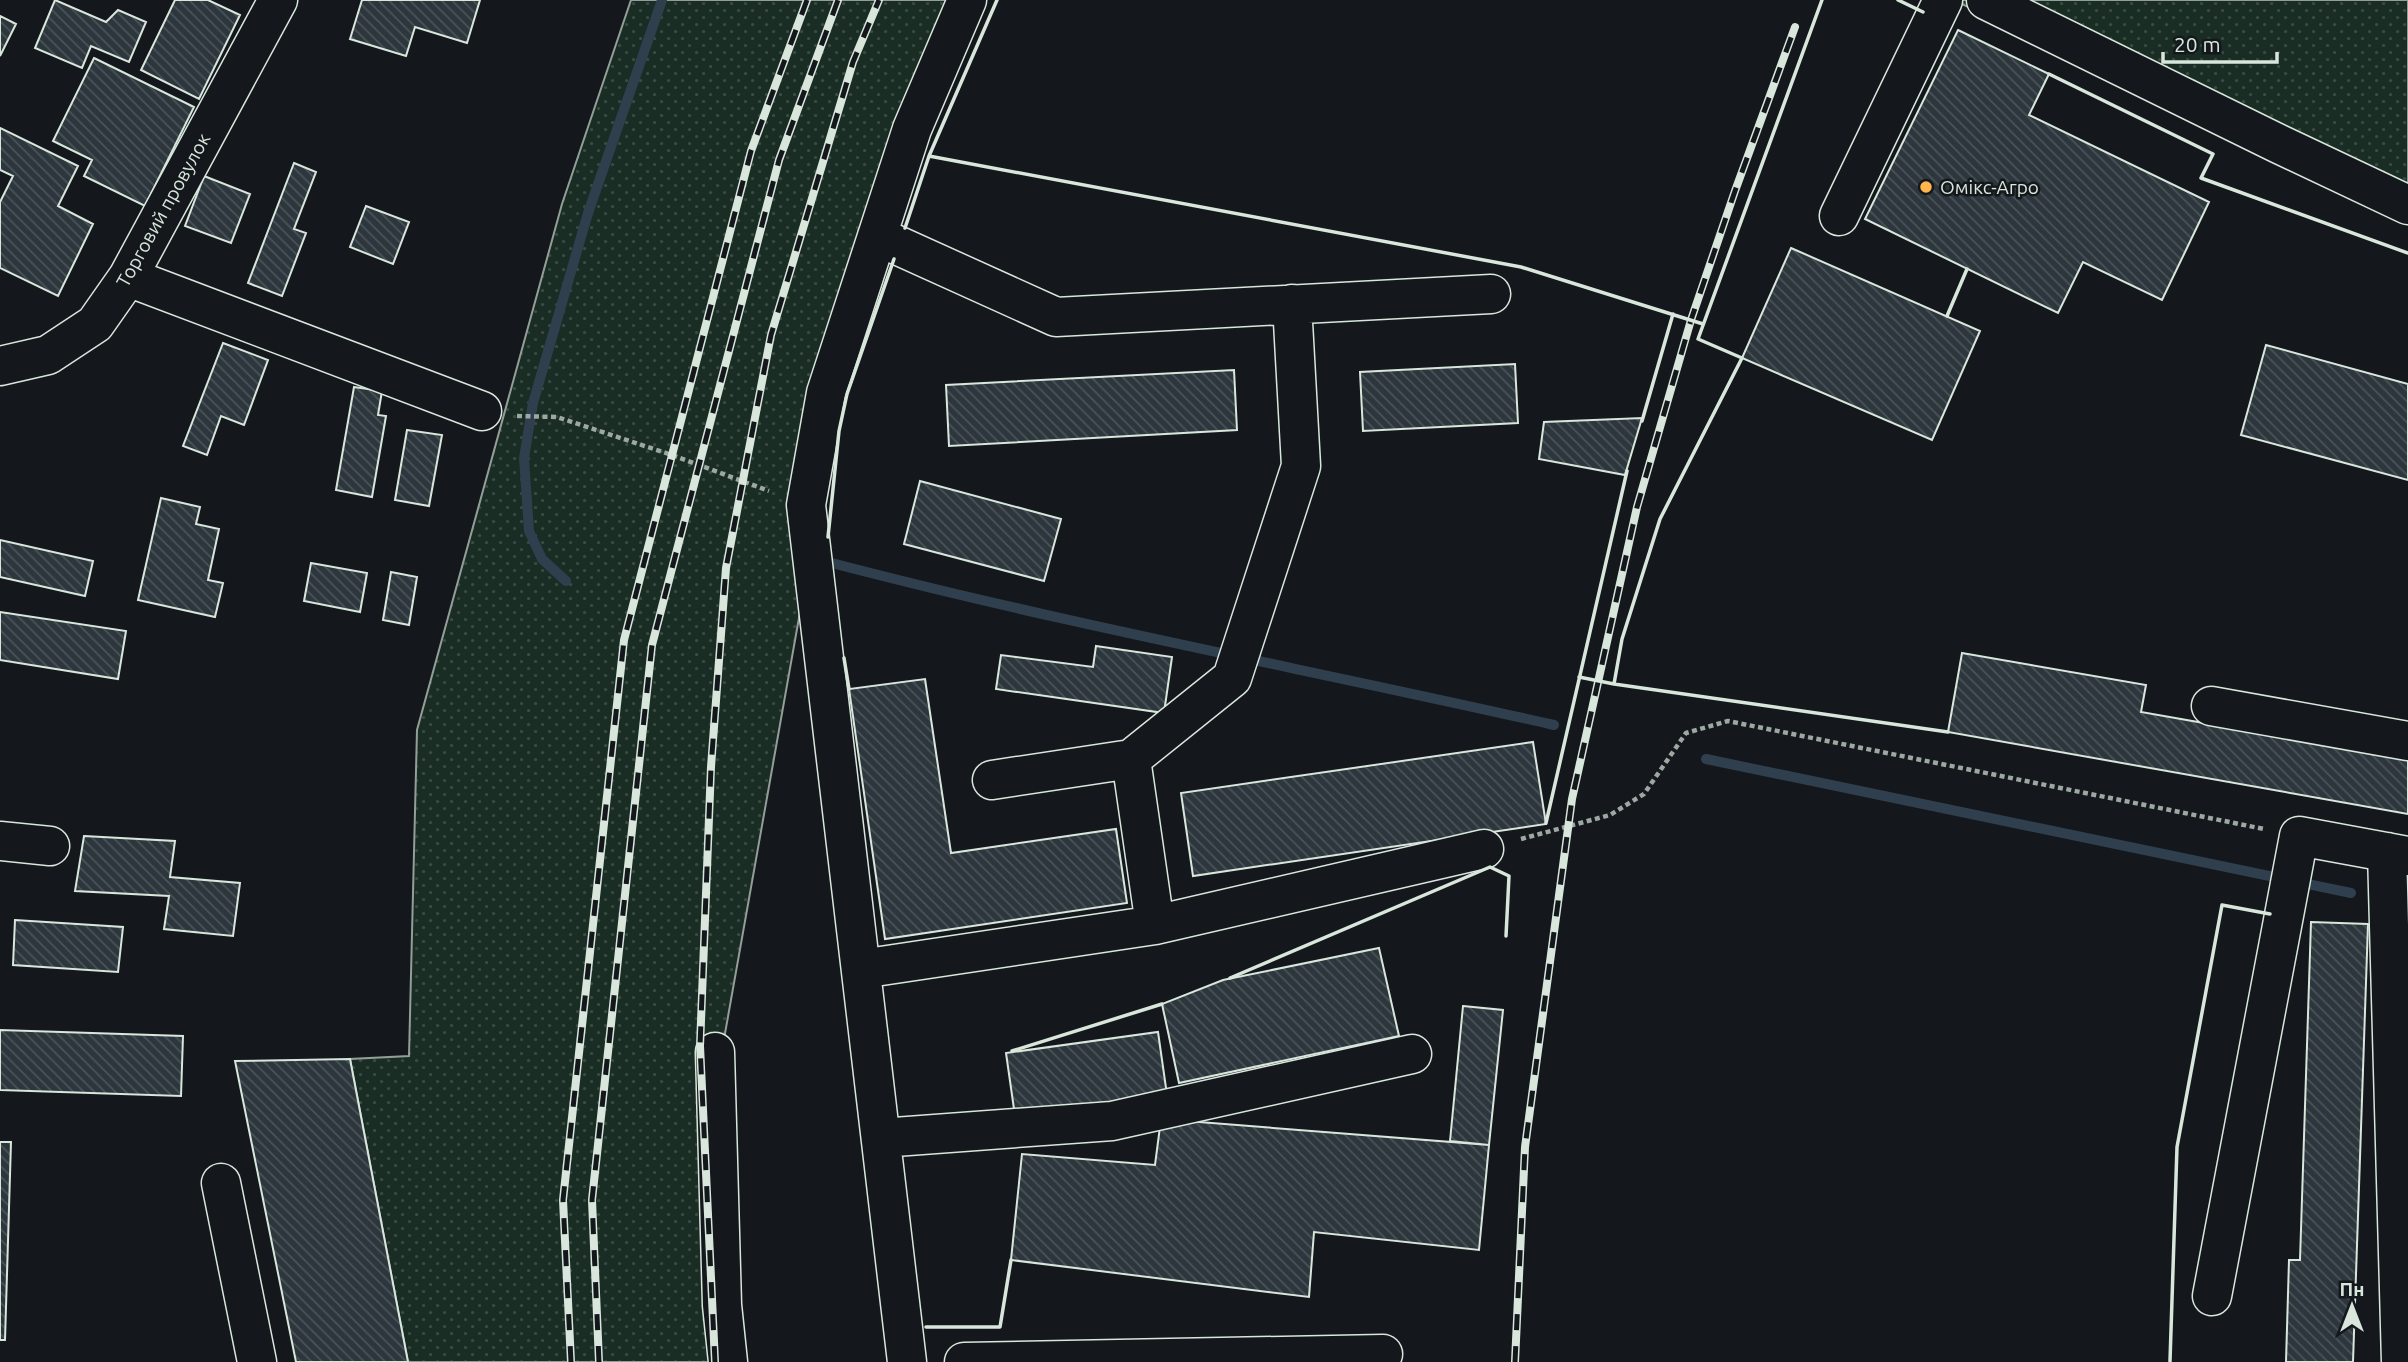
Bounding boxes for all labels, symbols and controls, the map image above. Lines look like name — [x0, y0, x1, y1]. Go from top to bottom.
scale bar — [2163, 21, 2277, 65]
text: 20 m — [2174, 32, 2221, 56]
street label: Торговий провулок — [112, 129, 215, 291]
place label: Омiкс-Агро — [1940, 176, 2039, 198]
marker: Омiкс-Агро — [1918, 179, 1934, 195]
north arrow — [2317, 1271, 2387, 1341]
text: Пн — [2340, 1278, 2364, 1300]

